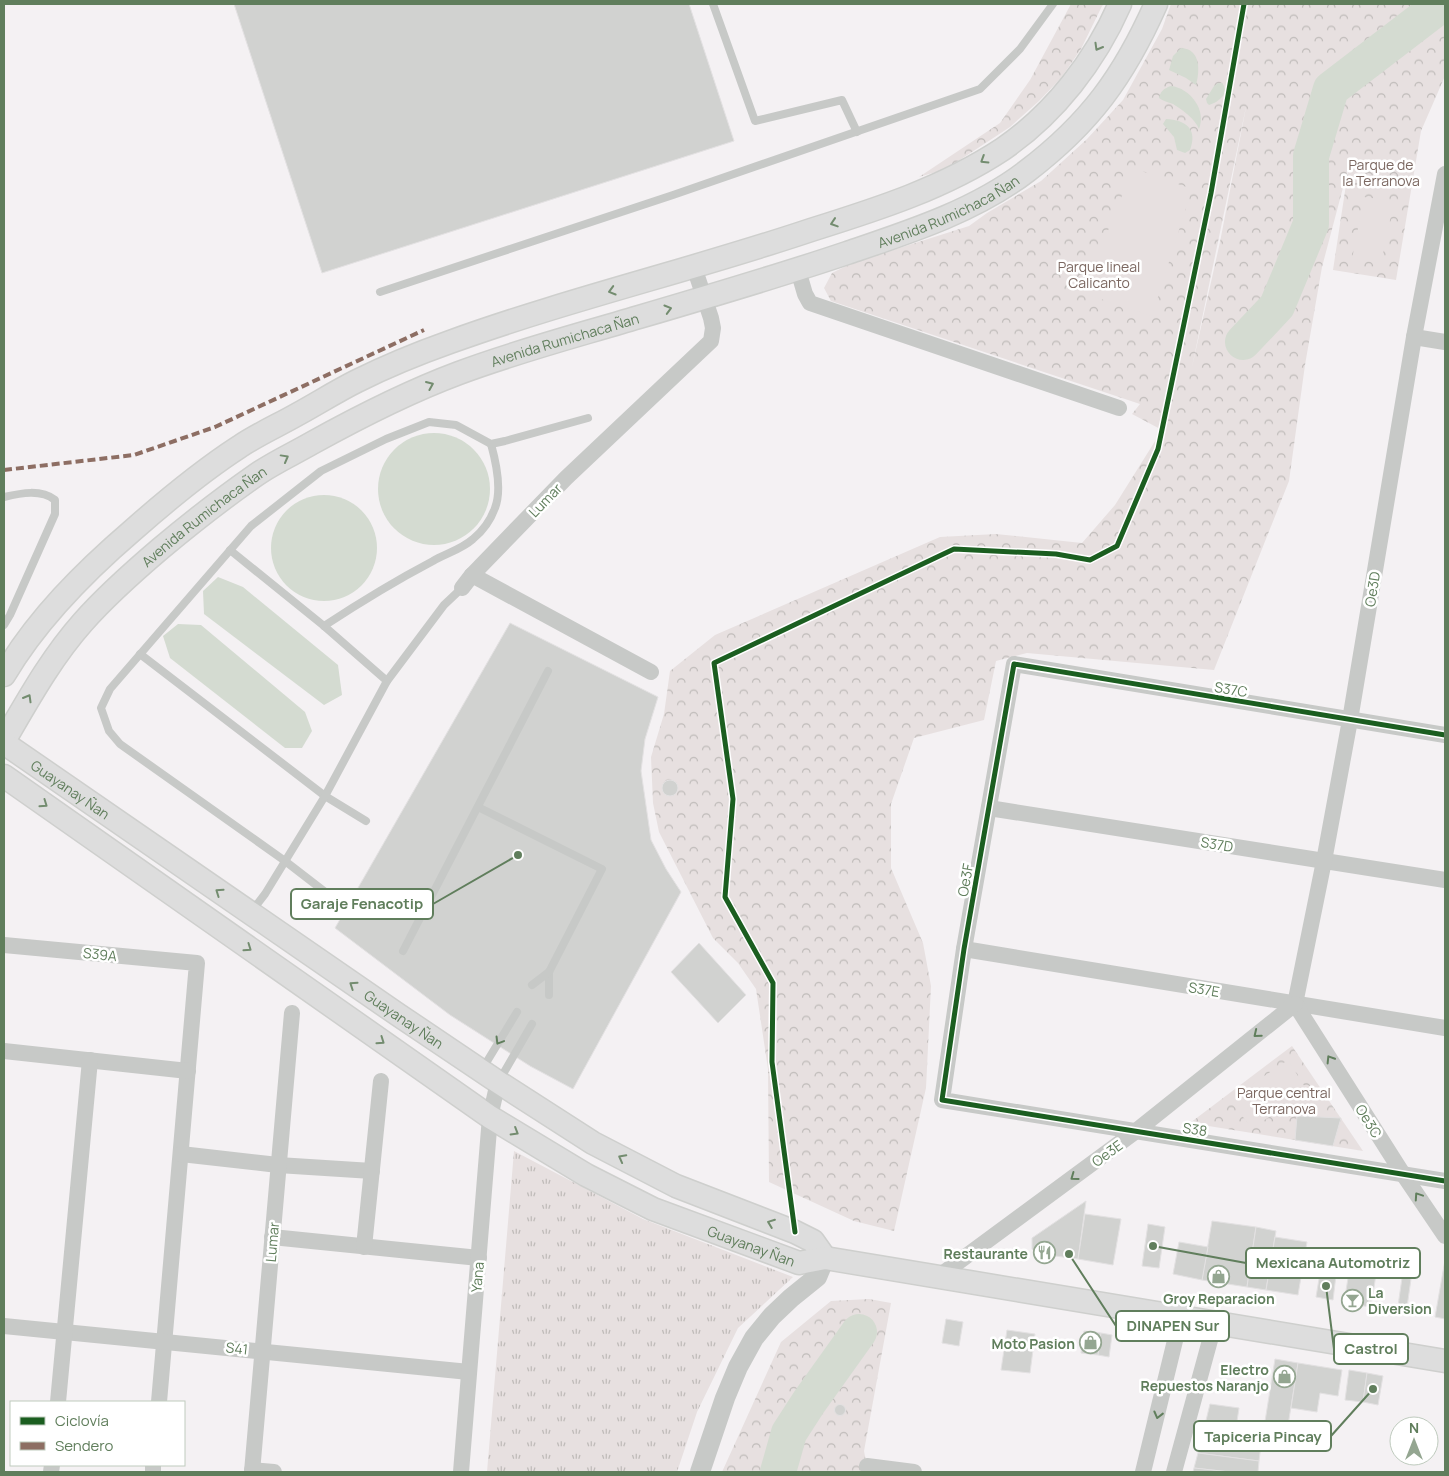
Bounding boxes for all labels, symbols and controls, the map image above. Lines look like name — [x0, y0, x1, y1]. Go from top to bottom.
one-way arrow — [1094, 42, 1104, 51]
one-way arrow — [980, 154, 989, 164]
park label: Parque de la Terranova — [1342, 155, 1420, 190]
street label: Avenida Rumichaca Ñan — [875, 170, 1023, 251]
one-way arrow — [831, 217, 839, 227]
park label: Parque lineal Calicanto — [1058, 257, 1140, 292]
one-way arrow — [608, 285, 617, 295]
one-way arrow — [663, 304, 671, 314]
street label: Avenida Rumichaca Ñan — [488, 308, 641, 371]
one-way arrow — [425, 381, 434, 392]
one-way arrow — [280, 454, 289, 464]
street label: Avenida Rumichaca Ñan — [137, 461, 270, 571]
street label: Lumar — [524, 479, 566, 521]
street label: Oe3D — [1360, 570, 1384, 608]
street label: S37C — [1213, 677, 1249, 701]
one-way arrow — [22, 695, 32, 704]
street label: Guayanay Ñan — [27, 755, 114, 823]
one-way arrow — [38, 798, 47, 807]
street label: S37D — [1199, 832, 1235, 856]
street label: Oe3F — [953, 862, 977, 898]
one-way arrow — [216, 889, 225, 899]
callout: Garaje Fenacotip — [291, 889, 433, 919]
text: Garaje Fenacotip — [301, 893, 423, 914]
one-way arrow — [242, 942, 252, 951]
street label: S39A — [82, 943, 118, 965]
street label: S37E — [1187, 977, 1221, 1001]
one-way arrow — [349, 982, 359, 991]
street label: Guayanay Ñan — [361, 985, 448, 1052]
one-way arrow — [1254, 1029, 1263, 1037]
one-way arrow — [375, 1035, 385, 1044]
one-way arrow — [495, 1036, 505, 1045]
one-way arrow — [1327, 1055, 1336, 1065]
park label: Parque central Terranova — [1237, 1083, 1331, 1118]
street label: Oe3C — [1351, 1101, 1387, 1141]
street label: S38 — [1181, 1118, 1209, 1140]
one-way arrow — [510, 1126, 519, 1136]
street label: Oe3E — [1088, 1135, 1126, 1171]
one-way arrow — [618, 1154, 627, 1164]
one-way arrow — [1070, 1171, 1080, 1180]
one-way arrow — [1415, 1192, 1424, 1202]
one-way arrow — [767, 1219, 775, 1229]
street label: Lumar — [261, 1221, 283, 1263]
street label: Guayanay Ñan — [705, 1221, 798, 1270]
restaurant icon: Restaurante — [1032, 1241, 1056, 1265]
place label: Restaurante — [944, 1244, 1028, 1263]
callout: Mexicana Automotriz — [1246, 1248, 1420, 1278]
text: Mexicana Automotriz — [1256, 1252, 1410, 1273]
street label: Yana — [466, 1261, 488, 1293]
shop icon: Groy Reparacion — [1207, 1264, 1231, 1288]
place label: La Diversion — [1368, 1283, 1432, 1318]
bar icon: La Diversion — [1340, 1288, 1364, 1312]
place label: Groy Reparacion — [1163, 1289, 1275, 1308]
callout: DINAPEN Sur — [1116, 1311, 1229, 1341]
text: DINAPEN Sur — [1127, 1315, 1219, 1336]
shop icon: Moto Pasion — [1079, 1331, 1103, 1355]
place label: Moto Pasion — [992, 1334, 1075, 1353]
callout: Castrol — [1334, 1334, 1408, 1364]
street label: S41 — [225, 1337, 249, 1359]
text: Castrol — [1344, 1338, 1398, 1359]
place label: Electro Repuestos Naranjo — [1141, 1360, 1269, 1395]
shop icon: Electro Repuestos Naranjo — [1273, 1365, 1297, 1389]
legend — [10, 1401, 185, 1466]
text: Ciclovía — [55, 1410, 109, 1431]
one-way arrow — [1153, 1410, 1164, 1419]
north arrow — [1389, 1416, 1439, 1466]
text: N — [1409, 1418, 1419, 1437]
callout: Tapiceria Pincay — [1194, 1421, 1331, 1451]
text: Tapiceria Pincay — [1204, 1426, 1322, 1447]
text: Sendero — [55, 1435, 114, 1456]

